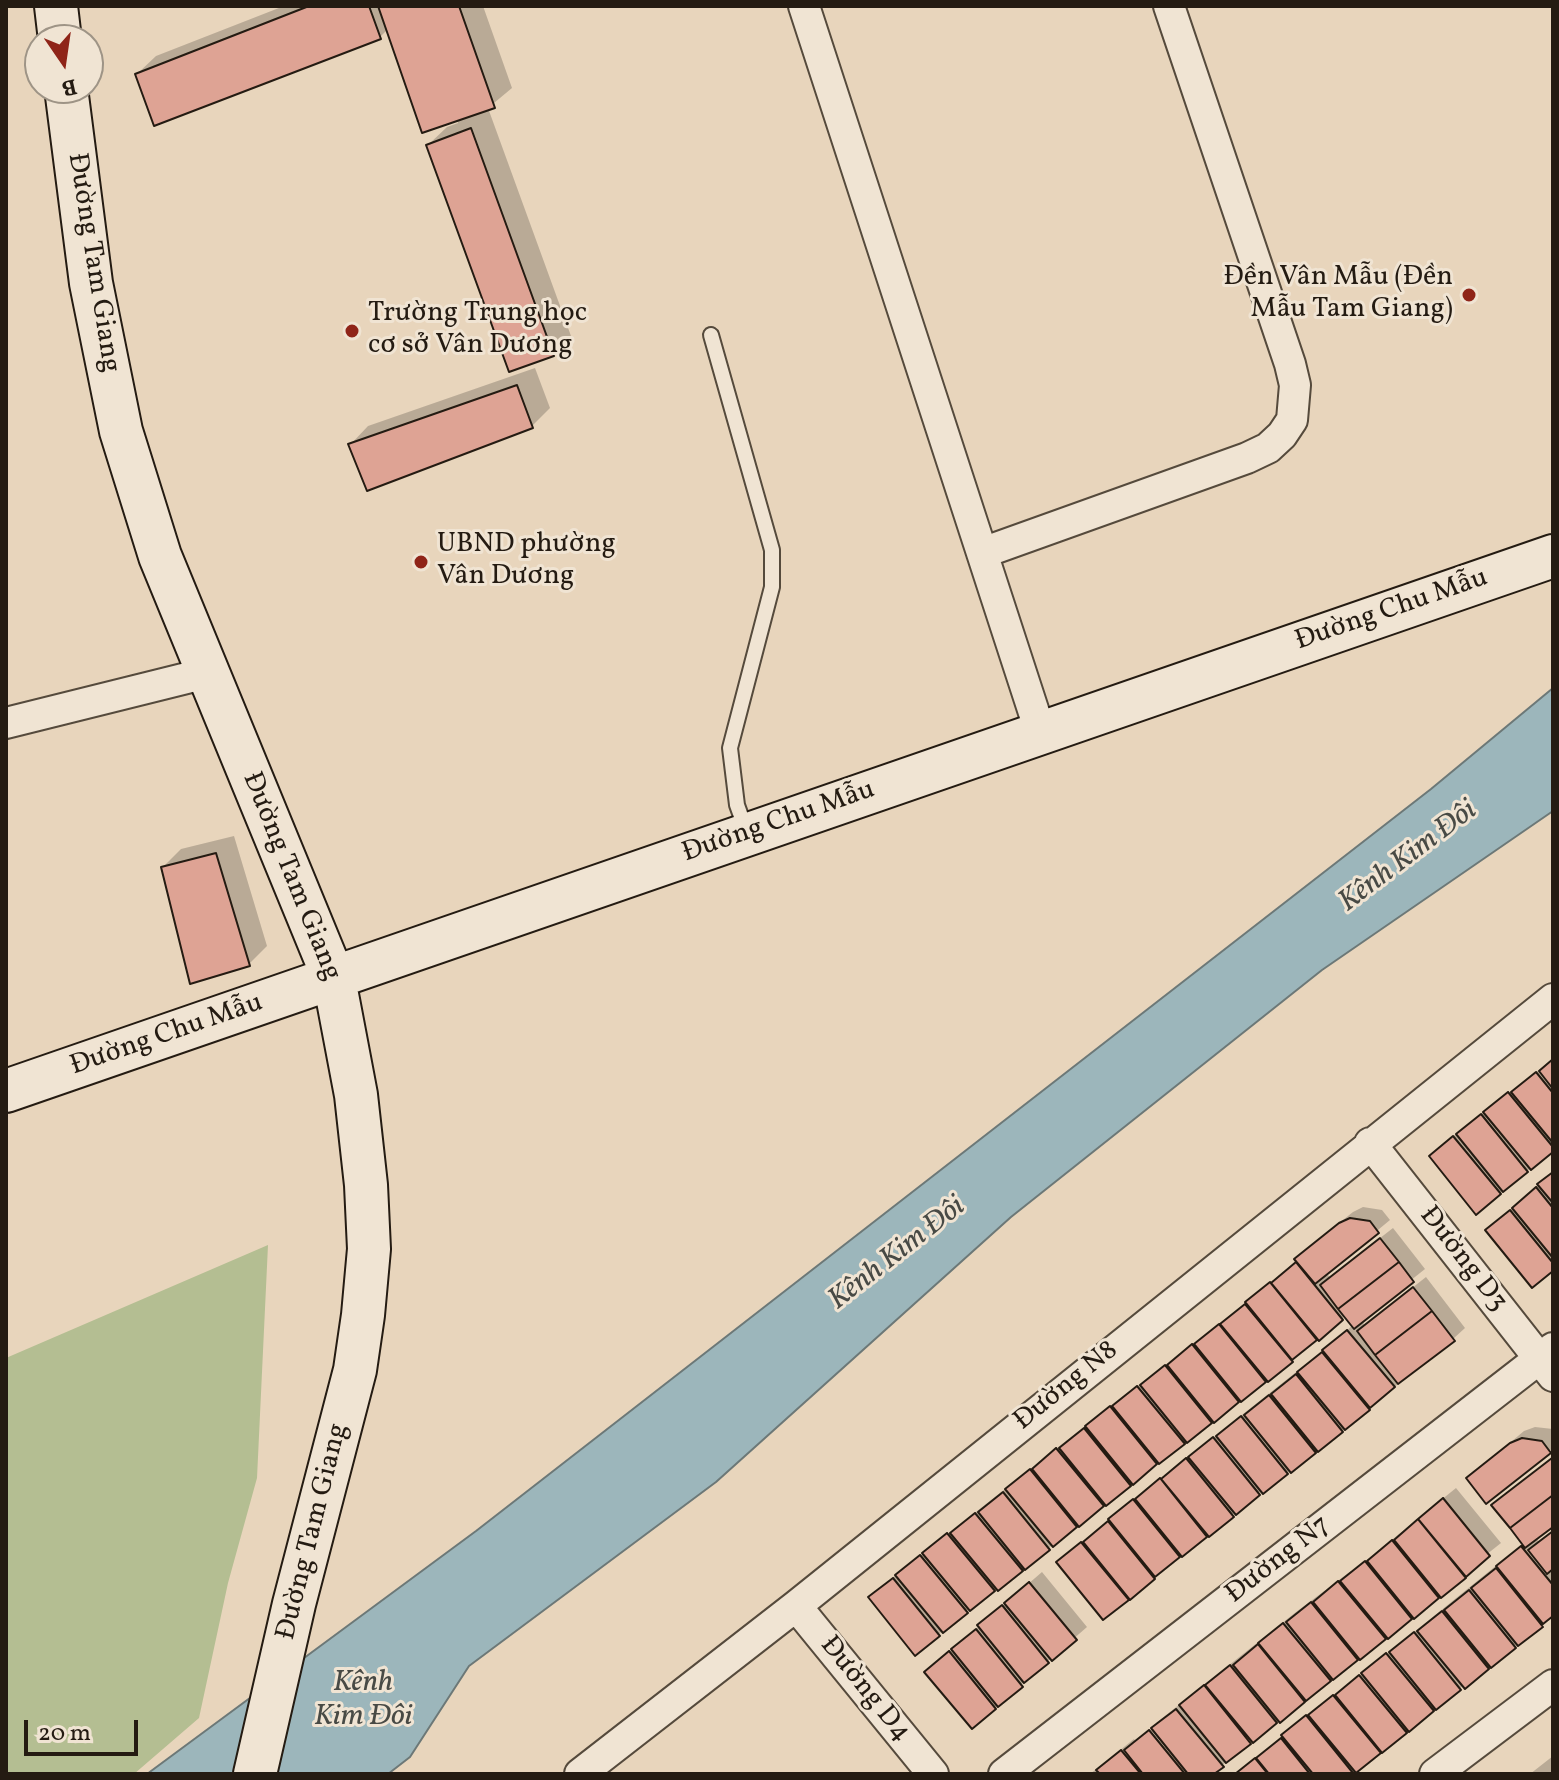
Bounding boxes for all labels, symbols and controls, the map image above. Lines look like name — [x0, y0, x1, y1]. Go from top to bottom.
north arrow — [24, 24, 104, 104]
text: B — [58, 69, 80, 103]
street label: Đường Tam Giang — [58, 151, 126, 375]
place label: Đền Vân Mẫu (Đền Mẫu Tam Giang) — [1223, 262, 1453, 328]
marker: Đền Vân Mẫu (Đền Mẫu Tam Giang) — [1460, 286, 1478, 304]
place label: Trường Trung học cơ sở Vân Dương — [368, 298, 587, 364]
marker: Trường Trung học cơ sở Vân Dương — [343, 322, 361, 340]
place label: UBND phường Vân Dương — [437, 529, 616, 595]
marker: UBND phường Vân Dương — [412, 553, 430, 571]
street label: Đường Chu Mẫu — [1291, 562, 1493, 660]
street label: Đường Tam Giang — [233, 768, 347, 986]
street label: Đường Chu Mẫu — [678, 774, 880, 872]
water label: Kênh Kim Đôi — [1333, 794, 1485, 922]
street label: Đường Chu Mẫu — [66, 987, 268, 1085]
water label: Kênh Kim Đôi — [822, 1190, 974, 1320]
street label: Đường D3 — [1411, 1201, 1513, 1319]
street label: Đường N8 — [1008, 1335, 1126, 1439]
street label: Đường Tam Giang — [271, 1420, 357, 1644]
street label: Đường N7 — [1220, 1510, 1338, 1612]
street label: Đường D4 — [811, 1630, 917, 1750]
water label: Kênh Kim Đôi — [314, 1666, 412, 1736]
scale bar — [28, 1704, 142, 1754]
text: 20 m — [38, 1717, 91, 1751]

